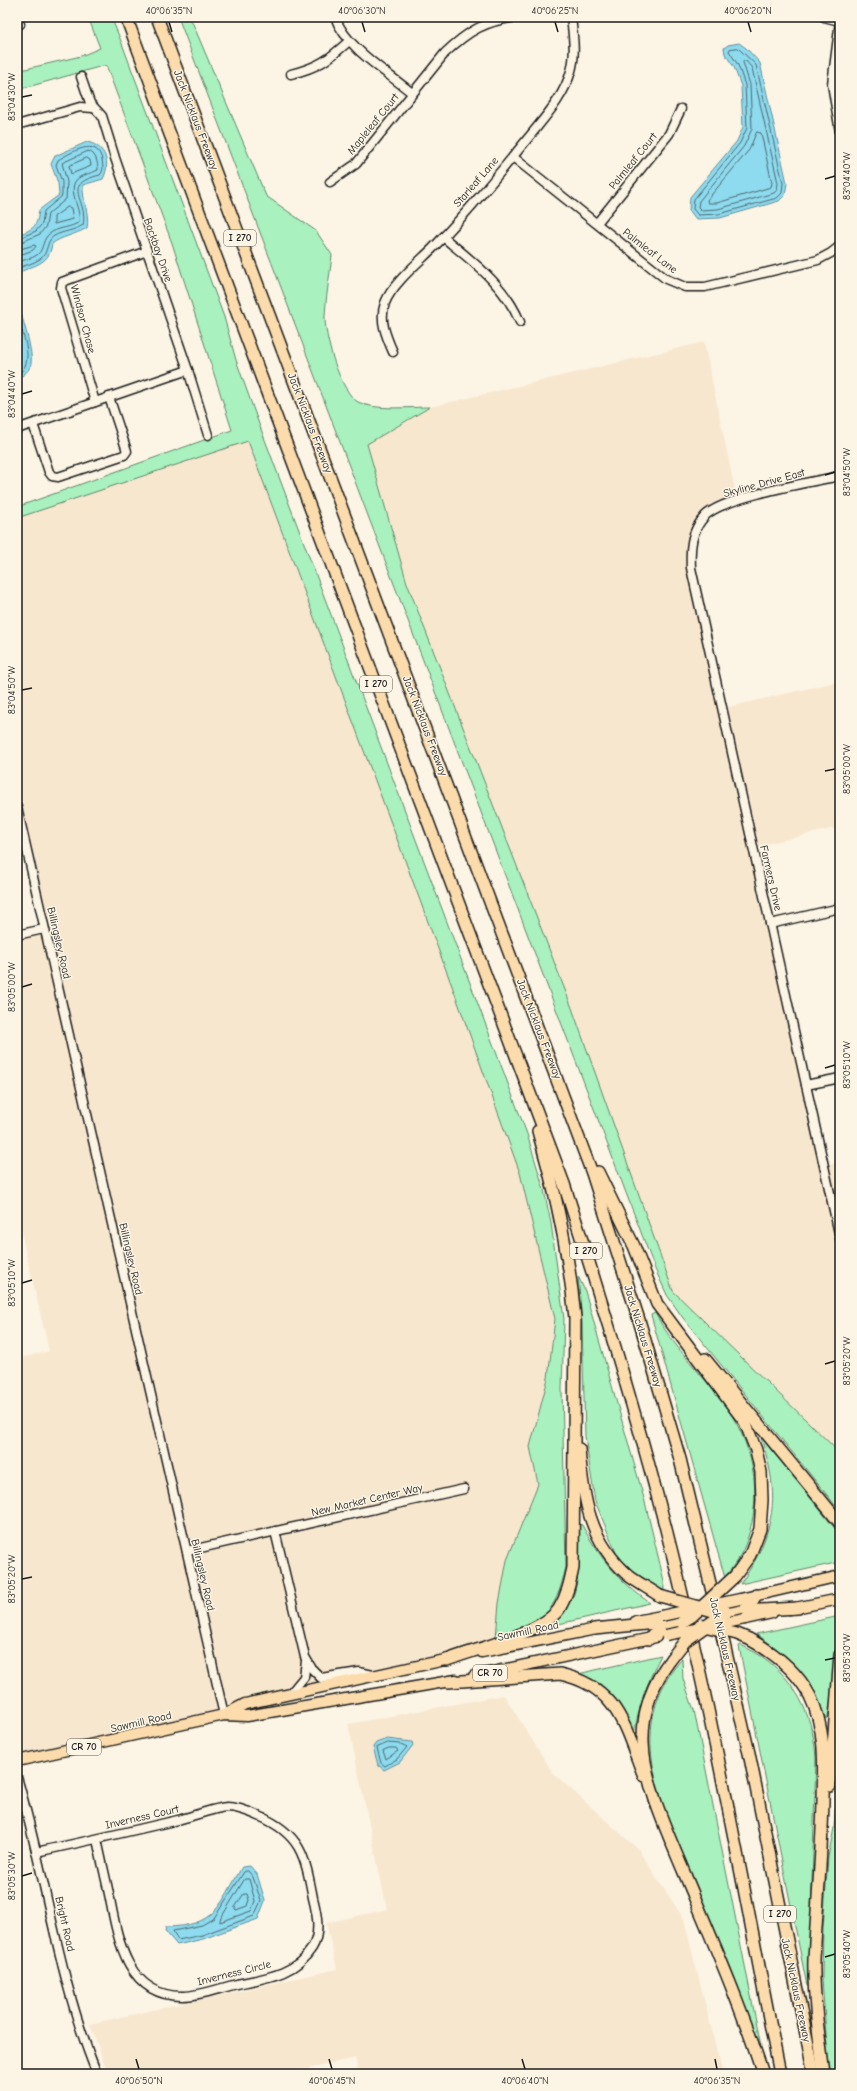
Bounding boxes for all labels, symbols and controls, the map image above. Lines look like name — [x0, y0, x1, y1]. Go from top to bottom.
text: 40°06'35"N — [146, 5, 192, 17]
text: 40°06'30"N — [338, 5, 386, 17]
text: 40°06'25"N — [532, 5, 578, 17]
text: 40°06'20"N — [724, 5, 772, 17]
street label: Jack Nicklaus Freeway — [171, 68, 221, 172]
text: 83°04'30"W — [6, 73, 18, 121]
street label: Mapleleaf Court — [344, 90, 402, 157]
street label: Palmleaf Court — [606, 129, 660, 192]
text: 83°04'40"W — [841, 152, 853, 200]
street label: Starleaf Lane — [451, 154, 502, 210]
street label: Backbay Drive — [141, 216, 175, 284]
street label: Palmleaf Lane — [620, 226, 680, 277]
road number: I 270 — [224, 230, 256, 246]
street label: Windsor Chase — [68, 283, 99, 355]
text: 83°04'40"W — [6, 370, 18, 418]
street label: Jack Nicklaus Freeway — [285, 371, 335, 475]
text: 83°04'50"W — [841, 447, 853, 496]
street label: Skyline Drive East — [722, 466, 807, 500]
text: 83°04'50"W — [6, 665, 18, 714]
street label: Jack Nicklaus Freeway — [400, 674, 450, 778]
road number: I 270 — [360, 676, 392, 692]
text: 83°05'00"W — [841, 744, 853, 794]
street label: Farmers Drive — [757, 844, 785, 912]
street label: Billingsley Road — [44, 906, 74, 980]
text: 83°05'00"W — [6, 962, 18, 1012]
street label: Jack Nicklaus Freeway — [514, 977, 564, 1081]
text: 83°05'10"W — [841, 1041, 853, 1089]
street label: Billingsley Road — [116, 1222, 146, 1296]
road number: I 270 — [570, 1243, 602, 1259]
text: 83°05'10"W — [6, 1259, 18, 1307]
street label: Jack Nicklaus Freeway — [621, 1283, 665, 1389]
text: 83°05'20"W — [841, 1336, 853, 1385]
street label: New Market Center Way — [310, 1481, 424, 1519]
street label: Billingsley Road — [188, 1538, 218, 1612]
text: 83°05'20"W — [6, 1554, 18, 1603]
street label: Jack Nicklaus Freeway — [707, 1596, 743, 1702]
street label: Sawmill Road — [496, 1618, 560, 1644]
text: 83°05'30"W — [841, 1633, 853, 1682]
road number: CR 70 — [473, 1665, 507, 1681]
street label: Sawmill Road — [109, 1709, 173, 1735]
road number: CR 70 — [67, 1739, 101, 1755]
street label: Inverness Court — [104, 1802, 181, 1832]
text: 83°05'30"W — [6, 1851, 18, 1900]
street label: Bright Road — [52, 1895, 78, 1953]
road number: I 270 — [764, 1906, 796, 1922]
text: 83°05'40"W — [841, 1929, 853, 1978]
street label: Jack Nicklaus Freeway — [779, 1937, 813, 2043]
street label: Inverness Circle — [196, 1957, 273, 1988]
text: 40°06'50"N — [115, 2075, 163, 2087]
text: 40°06'45"N — [309, 2075, 355, 2087]
text: 40°06'40"N — [501, 2075, 549, 2087]
text: 40°06'35"N — [694, 2075, 740, 2087]

